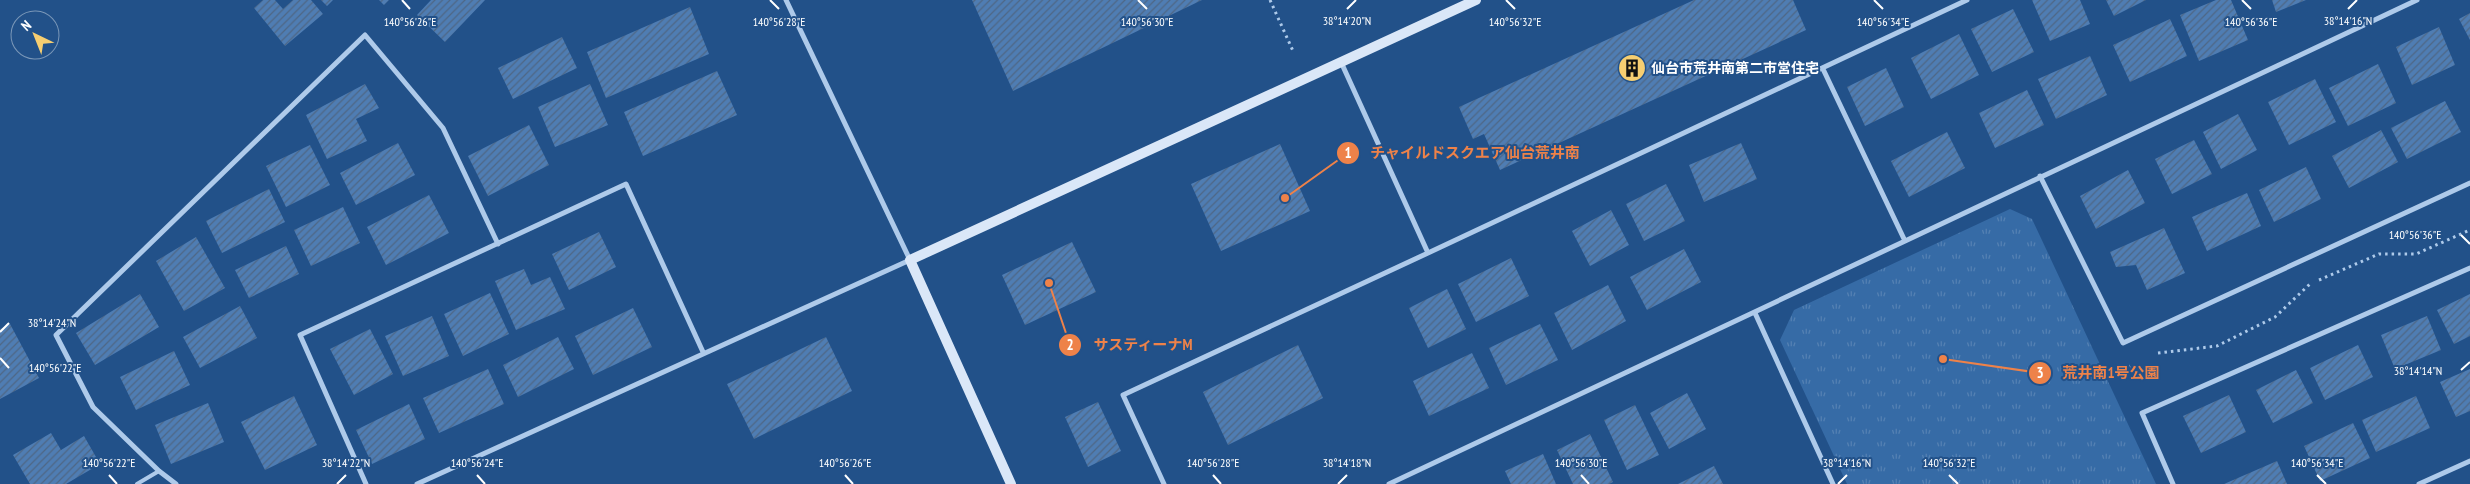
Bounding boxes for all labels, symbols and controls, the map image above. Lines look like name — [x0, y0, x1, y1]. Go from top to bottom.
north arrow — [10, 10, 60, 60]
text: 38°14'20"N — [1323, 13, 1371, 28]
text: 38°14'16"N — [2324, 13, 2372, 28]
text: 140°56'26"E — [384, 14, 436, 29]
text: 140°56'28"E — [753, 14, 805, 29]
text: 140°56'30"E — [1121, 14, 1173, 29]
text: 140°56'32"E — [1489, 14, 1541, 29]
text: 140°56'34"E — [1857, 14, 1909, 29]
text: 140°56'36"E — [2225, 14, 2277, 29]
text: N — [17, 16, 35, 35]
building icon: 仙台市荒井南第二市営住宅 — [1617, 53, 1647, 83]
place label: 仙台市荒井南第二市営住宅 — [1651, 59, 1819, 77]
callout: チャイルドスクエア仙台荒井南 — [1335, 138, 1590, 168]
text: 1 — [1344, 143, 1352, 162]
text: チャイルドスクエア仙台荒井南 — [1370, 143, 1580, 162]
text: 140°56'36"E — [2389, 227, 2441, 242]
text: 38°14'24"N — [28, 315, 76, 330]
callout: サスティーナM — [1058, 330, 1203, 360]
text: 2 — [1066, 335, 1074, 354]
text: サスティーナM — [1094, 335, 1192, 354]
callout: 荒井南1号公園 — [2028, 358, 2170, 388]
text: 140°56'22"E — [29, 360, 81, 375]
text: 3 — [2036, 363, 2044, 382]
text: 荒井南1号公園 — [2062, 363, 2160, 382]
text: 38°14'14"N — [2394, 363, 2442, 378]
text: 140°56'22"E — [83, 455, 135, 470]
text: 38°14'22"N — [322, 455, 370, 470]
text: 140°56'24"E — [451, 455, 503, 470]
text: 140°56'26"E — [819, 455, 871, 470]
text: 140°56'28"E — [1187, 455, 1239, 470]
text: 38°14'18"N — [1323, 455, 1371, 470]
text: 140°56'30"E — [1555, 455, 1607, 470]
text: 38°14'16"N — [1823, 455, 1871, 470]
text: 140°56'32"E — [1923, 455, 1975, 470]
text: 140°56'34"E — [2291, 455, 2343, 470]

